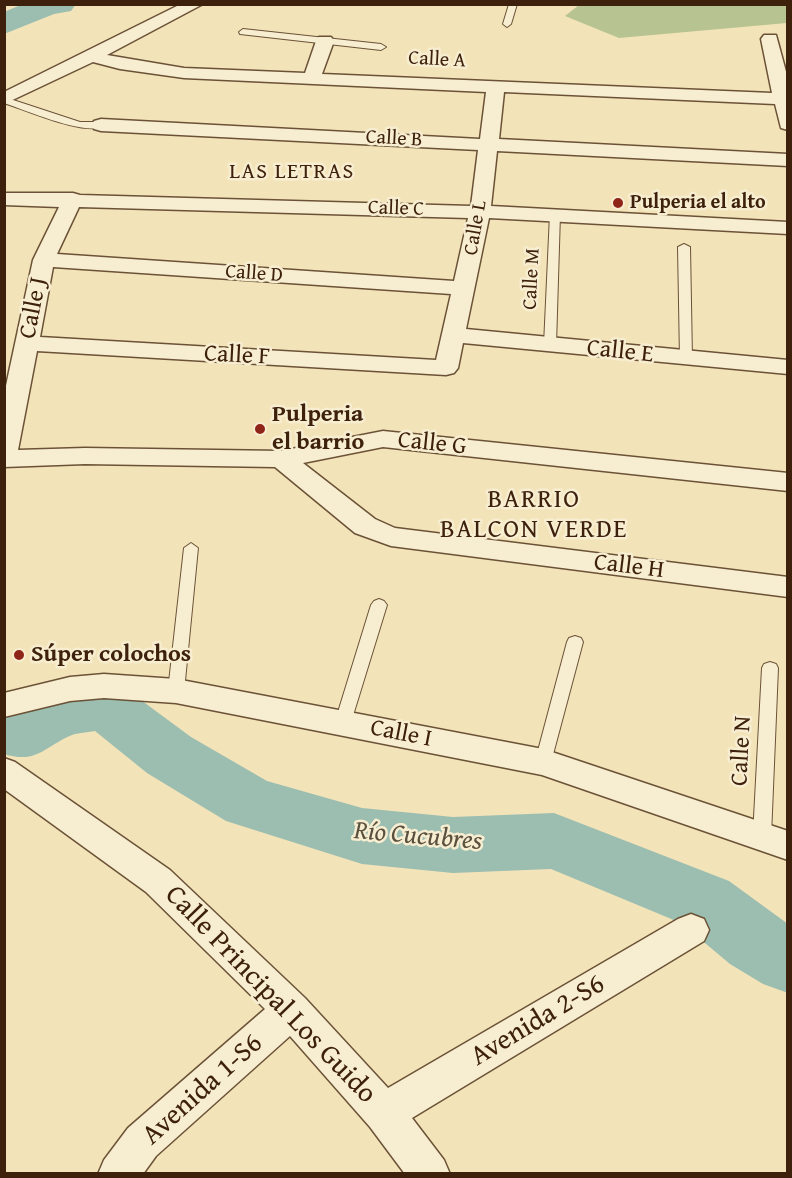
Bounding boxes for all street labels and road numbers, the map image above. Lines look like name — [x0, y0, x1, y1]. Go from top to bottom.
street label: Calle A — [408, 47, 466, 73]
street label: Calle B — [365, 126, 423, 152]
street label: Calle C — [367, 196, 425, 222]
street label: Calle L — [459, 199, 493, 257]
street label: Calle M — [518, 248, 546, 310]
street label: Calle D — [224, 260, 284, 288]
street label: Calle J — [14, 275, 54, 341]
street label: Calle E — [585, 334, 655, 370]
street label: Calle F — [203, 340, 271, 372]
street label: Calle G — [396, 426, 468, 462]
street label: Calle H — [592, 548, 666, 586]
street label: Calle I — [368, 714, 434, 754]
street label: Calle N — [726, 715, 758, 787]
street label: Calle Principal Los Guido — [157, 879, 383, 1111]
street label: Avenida 2-S6 — [465, 968, 611, 1074]
street label: Avenida 1-S6 — [136, 1027, 270, 1153]

